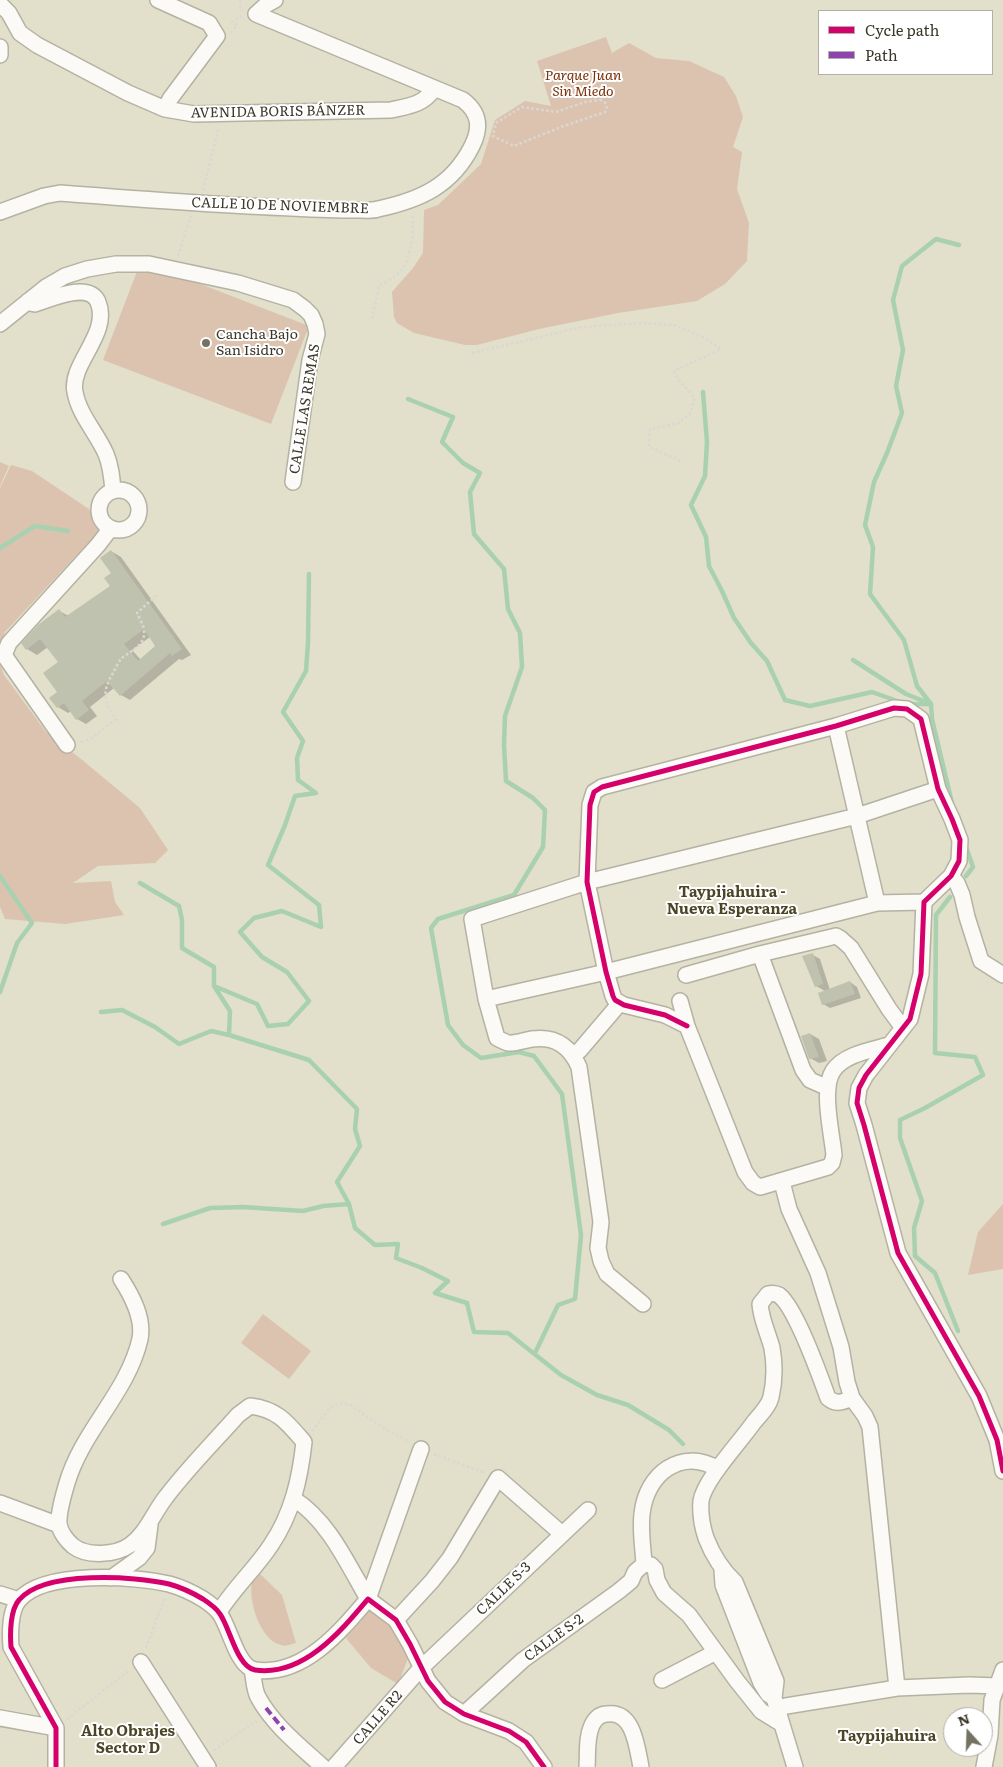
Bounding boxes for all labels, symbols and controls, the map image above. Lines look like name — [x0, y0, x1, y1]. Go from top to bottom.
legend — [818, 10, 993, 75]
text: Cycle path — [865, 18, 939, 41]
text: Path — [865, 43, 898, 66]
park label: Parque Juan Sin Miedo — [545, 68, 621, 100]
street label: AVENIDA BORIS BÁNZER — [191, 102, 365, 122]
street label: CALLE 10 DE NOVIEMBRE — [191, 195, 369, 217]
place label: Cancha Bajo San Isidro — [216, 327, 298, 360]
marker: Cancha Bajo San Isidro — [200, 337, 212, 349]
street label: CALLE LAS REMAS — [286, 343, 324, 475]
district label: Taypijahuira - Nueva Esperanza — [667, 884, 797, 919]
street label: CALLE S-3 — [473, 1559, 535, 1619]
street label: CALLE S-2 — [521, 1611, 587, 1665]
street label: CALLE R2 — [350, 1687, 406, 1749]
north arrow — [943, 1707, 993, 1757]
text: N — [954, 1707, 972, 1730]
district label: Alto Obrajes Sector D — [81, 1723, 175, 1758]
district label: Taypijahuira — [838, 1728, 936, 1746]

